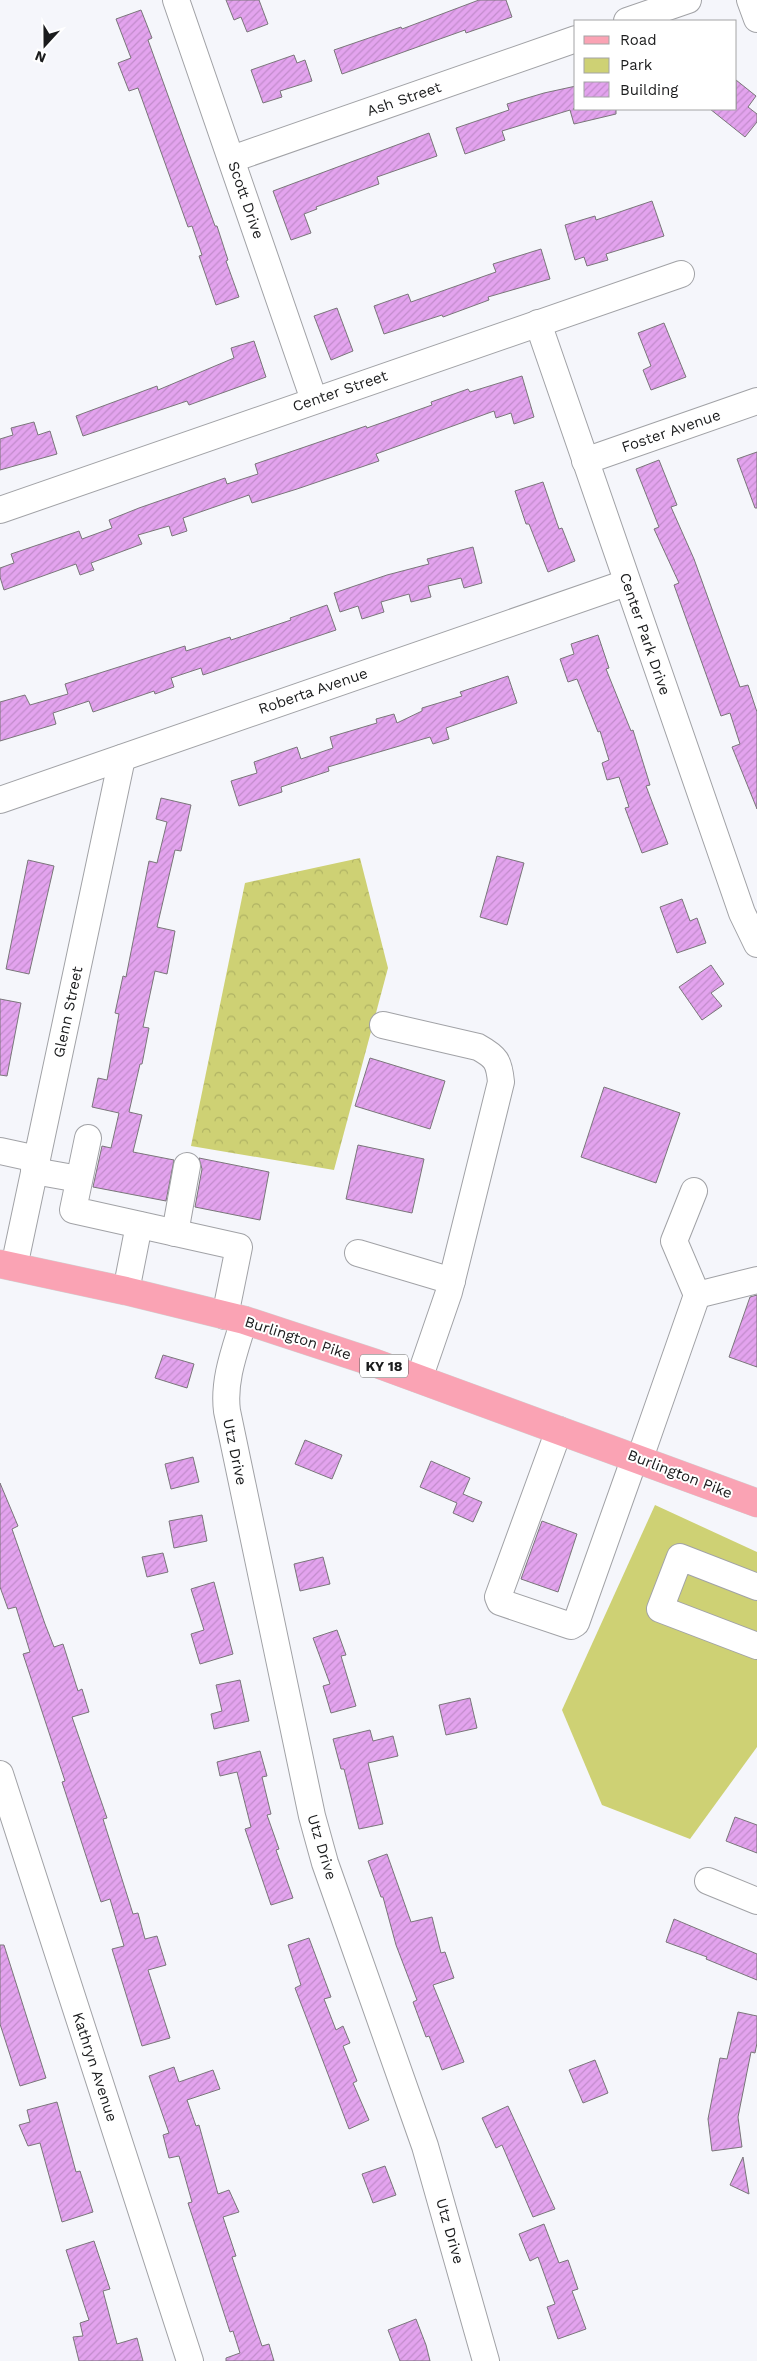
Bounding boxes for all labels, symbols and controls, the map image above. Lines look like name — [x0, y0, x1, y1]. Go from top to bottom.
north arrow — [20, 20, 70, 70]
legend — [574, 20, 737, 110]
text: Road — [620, 31, 657, 49]
text: N — [33, 48, 48, 66]
text: Park — [620, 56, 653, 74]
street label: Ash Street — [365, 78, 444, 120]
text: Building — [620, 81, 678, 99]
street label: Scott Drive — [224, 159, 268, 241]
street label: Center Street — [290, 366, 390, 416]
street label: Foster Avenue — [619, 406, 723, 456]
street label: Center Park Drive — [616, 570, 674, 698]
street label: Roberta Avenue — [256, 664, 370, 718]
street label: Glenn Street — [50, 964, 87, 1059]
street label: Burlington Pike — [243, 1312, 353, 1364]
road number: KY 18 — [360, 1354, 408, 1378]
street label: Utz Drive — [219, 1417, 251, 1487]
street label: Burlington Pike — [625, 1446, 735, 1502]
street label: Utz Drive — [304, 1812, 340, 1882]
street label: Kathryn Avenue — [69, 2010, 121, 2124]
street label: Utz Drive — [432, 2196, 468, 2266]

